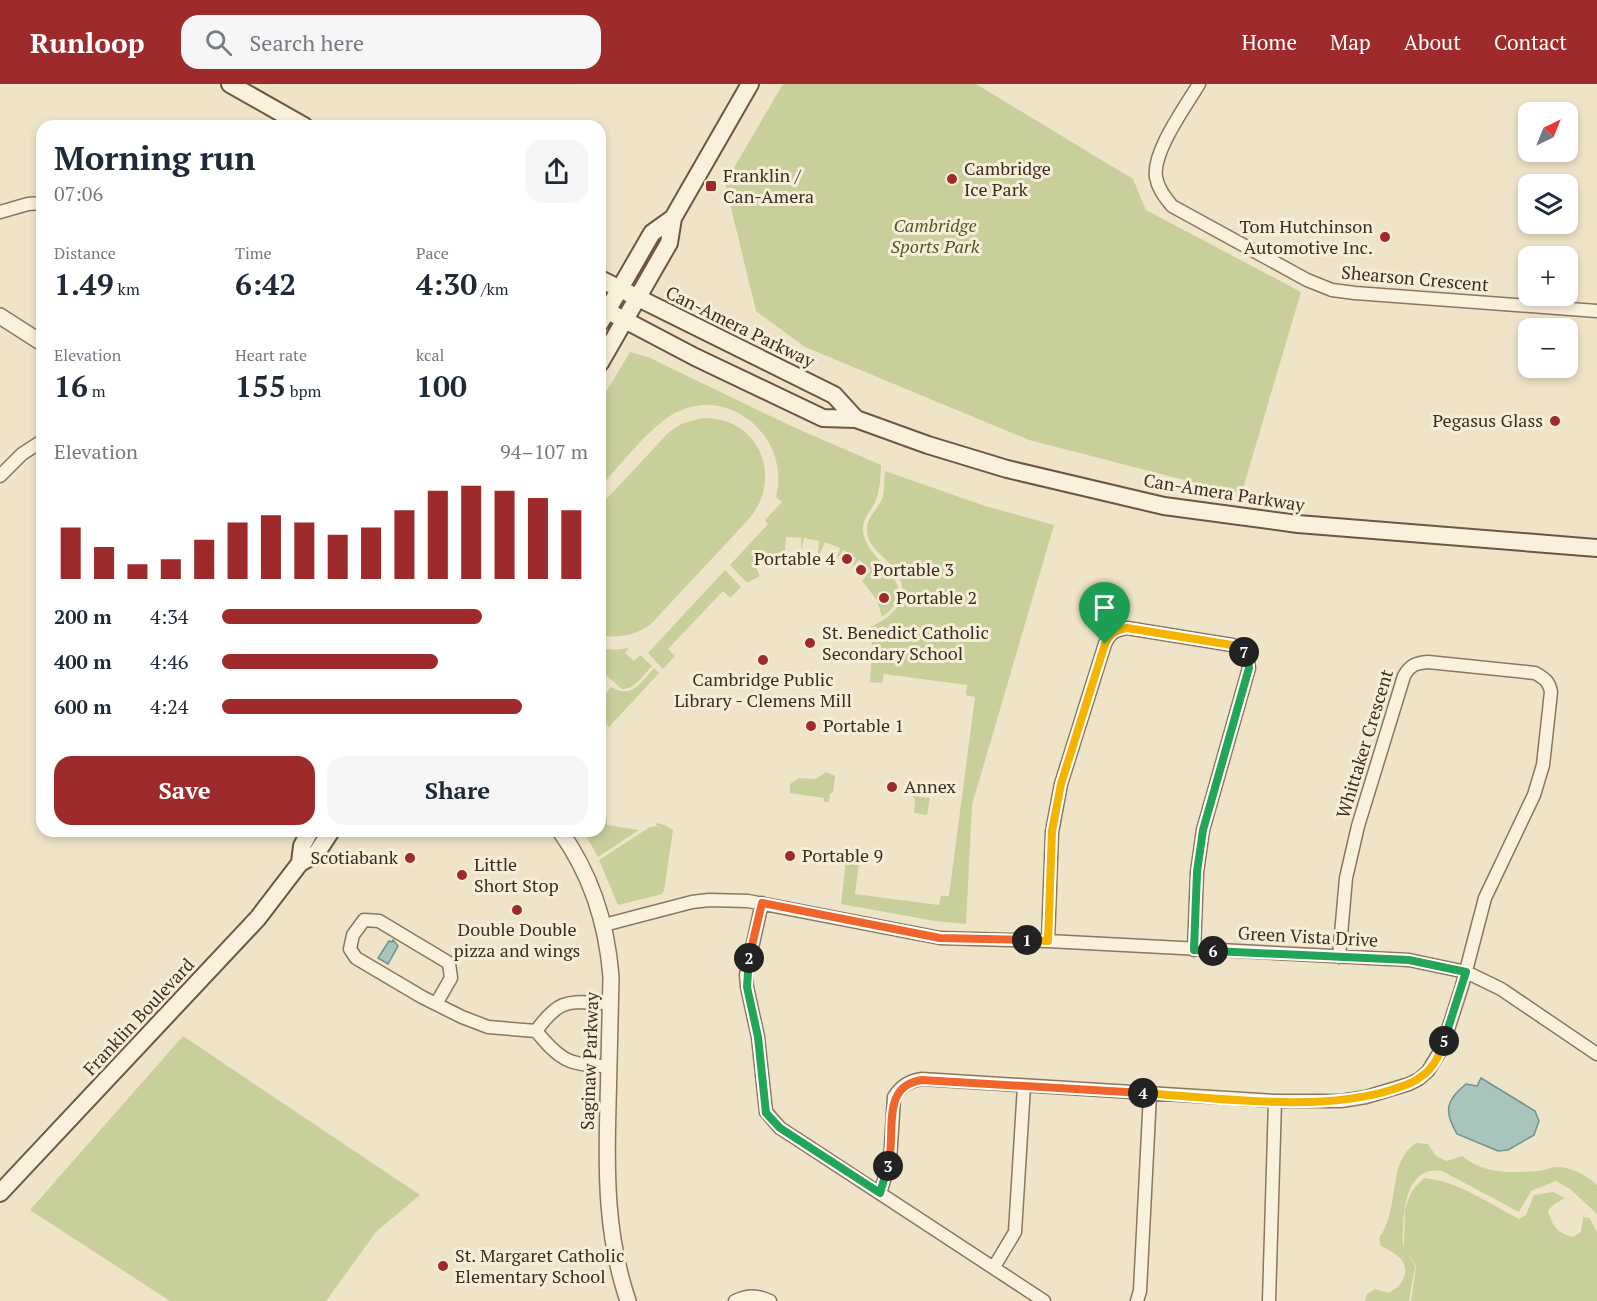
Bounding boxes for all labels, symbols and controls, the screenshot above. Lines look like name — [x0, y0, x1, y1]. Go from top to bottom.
search box — [181, 15, 601, 69]
text: Runloop — [30, 24, 145, 61]
icon: search — [202, 26, 235, 59]
text: Search here — [250, 28, 364, 57]
text: Home — [1241, 28, 1297, 56]
text: Map — [1330, 28, 1371, 56]
text: About — [1404, 28, 1461, 56]
text: Contact — [1494, 28, 1567, 56]
north arrow — [1518, 102, 1578, 162]
map controls — [1518, 102, 1578, 378]
text: Morning run — [54, 136, 256, 179]
button: share — [525, 140, 588, 203]
place label: Cambridge Ice Park — [964, 156, 1051, 201]
place label: Franklin / Can-Amera — [723, 163, 814, 208]
marker: Cambridge Ice Park — [945, 172, 959, 186]
button: layers — [1518, 174, 1578, 234]
marker: Franklin / Can-Amera — [704, 179, 718, 193]
text: 07:06 — [54, 180, 103, 207]
park label: Cambridge Sports Park — [891, 213, 980, 258]
place label: Tom Hutchinson Automotive Inc. — [1240, 214, 1373, 259]
marker: Tom Hutchinson Automotive Inc. — [1378, 230, 1392, 244]
text: Distance — [54, 242, 116, 264]
text: Time — [235, 242, 272, 264]
text: Pace — [416, 242, 449, 264]
button: + — [1518, 246, 1578, 306]
street label: Shearson Crescent — [1340, 260, 1490, 296]
text: 1.49 — [54, 264, 114, 304]
text: 6:42 — [235, 264, 296, 304]
text: 4:30 — [416, 264, 477, 304]
text: km — [114, 278, 140, 300]
text: /km — [477, 278, 509, 300]
street label: Can-Amera Parkway — [662, 280, 820, 373]
button: − — [1518, 318, 1578, 378]
text: Elevation — [54, 344, 121, 366]
text: Heart rate — [235, 344, 307, 366]
text: kcal — [416, 344, 444, 366]
text: 16 — [54, 366, 88, 406]
text: 155 — [235, 366, 286, 406]
text: 100 — [416, 366, 467, 406]
text: m — [88, 380, 106, 402]
text: bpm — [286, 380, 321, 402]
place label: Pegasus Glass — [1432, 408, 1543, 432]
marker: Pegasus Glass — [1548, 414, 1562, 428]
text: Elevation — [54, 438, 138, 465]
text: 94–107 m — [500, 438, 588, 465]
street label: Can-Amera Parkway — [1142, 467, 1307, 517]
place label: Portable 4 — [754, 546, 835, 570]
marker: Portable 4 — [840, 552, 854, 566]
place label: Portable 3 — [873, 557, 954, 581]
marker: Portable 3 — [854, 563, 868, 577]
pin — [1079, 582, 1130, 644]
place label: Portable 2 — [896, 585, 977, 609]
marker: Portable 2 — [877, 591, 891, 605]
icon: arrive — [1088, 591, 1121, 624]
text: 200 m — [54, 603, 112, 630]
text: 4:34 — [150, 603, 189, 630]
place label: St. Benedict Catholic Secondary School — [822, 620, 989, 665]
marker: St. Benedict Catholic Secondary School — [803, 636, 817, 650]
pin: 7 — [1229, 637, 1259, 667]
text: 7 — [1239, 641, 1249, 663]
text: 400 m — [54, 648, 112, 675]
text: 4:46 — [150, 648, 189, 675]
marker: Cambridge Public Library - Clemens Mill — [756, 653, 770, 667]
street label: Whittaker Crescent — [1330, 666, 1398, 821]
place label: Cambridge Public Library - Clemens Mill — [674, 667, 852, 712]
text: 600 m — [54, 693, 112, 720]
text: 4:24 — [150, 693, 189, 720]
place label: Portable 1 — [823, 713, 904, 737]
marker: Portable 1 — [804, 719, 818, 733]
button: Save — [54, 756, 315, 825]
button: Share — [327, 756, 588, 825]
place label: Annex — [904, 774, 956, 798]
marker: Annex — [885, 780, 899, 794]
place label: Portable 9 — [802, 843, 883, 867]
place label: Scotiabank — [310, 845, 399, 869]
marker: Portable 9 — [783, 849, 797, 863]
marker: Scotiabank — [403, 851, 417, 865]
place label: Little Short Stop — [474, 852, 559, 897]
marker: Little Short Stop — [455, 868, 469, 882]
marker: Double Double pizza and wings — [510, 903, 524, 917]
place label: Double Double pizza and wings — [454, 917, 580, 962]
street label: Green Vista Drive — [1237, 920, 1379, 952]
pin: 1 — [1012, 925, 1042, 955]
text: 1 — [1022, 929, 1032, 951]
pin: 6 — [1198, 936, 1228, 966]
text: 6 — [1208, 940, 1218, 962]
pin: 2 — [734, 943, 764, 973]
text: 2 — [744, 947, 754, 969]
street label: Franklin Boulevard — [78, 952, 199, 1080]
street label: Saginaw Parkway — [575, 991, 603, 1130]
pin: 5 — [1429, 1026, 1459, 1056]
text: 5 — [1439, 1030, 1449, 1052]
pin: 4 — [1128, 1078, 1158, 1108]
text: 4 — [1138, 1082, 1148, 1104]
pin: 3 — [873, 1151, 903, 1181]
text: 3 — [883, 1155, 893, 1177]
place label: St. Margaret Catholic Elementary School — [455, 1243, 624, 1288]
marker: St. Margaret Catholic Elementary School — [436, 1259, 450, 1273]

